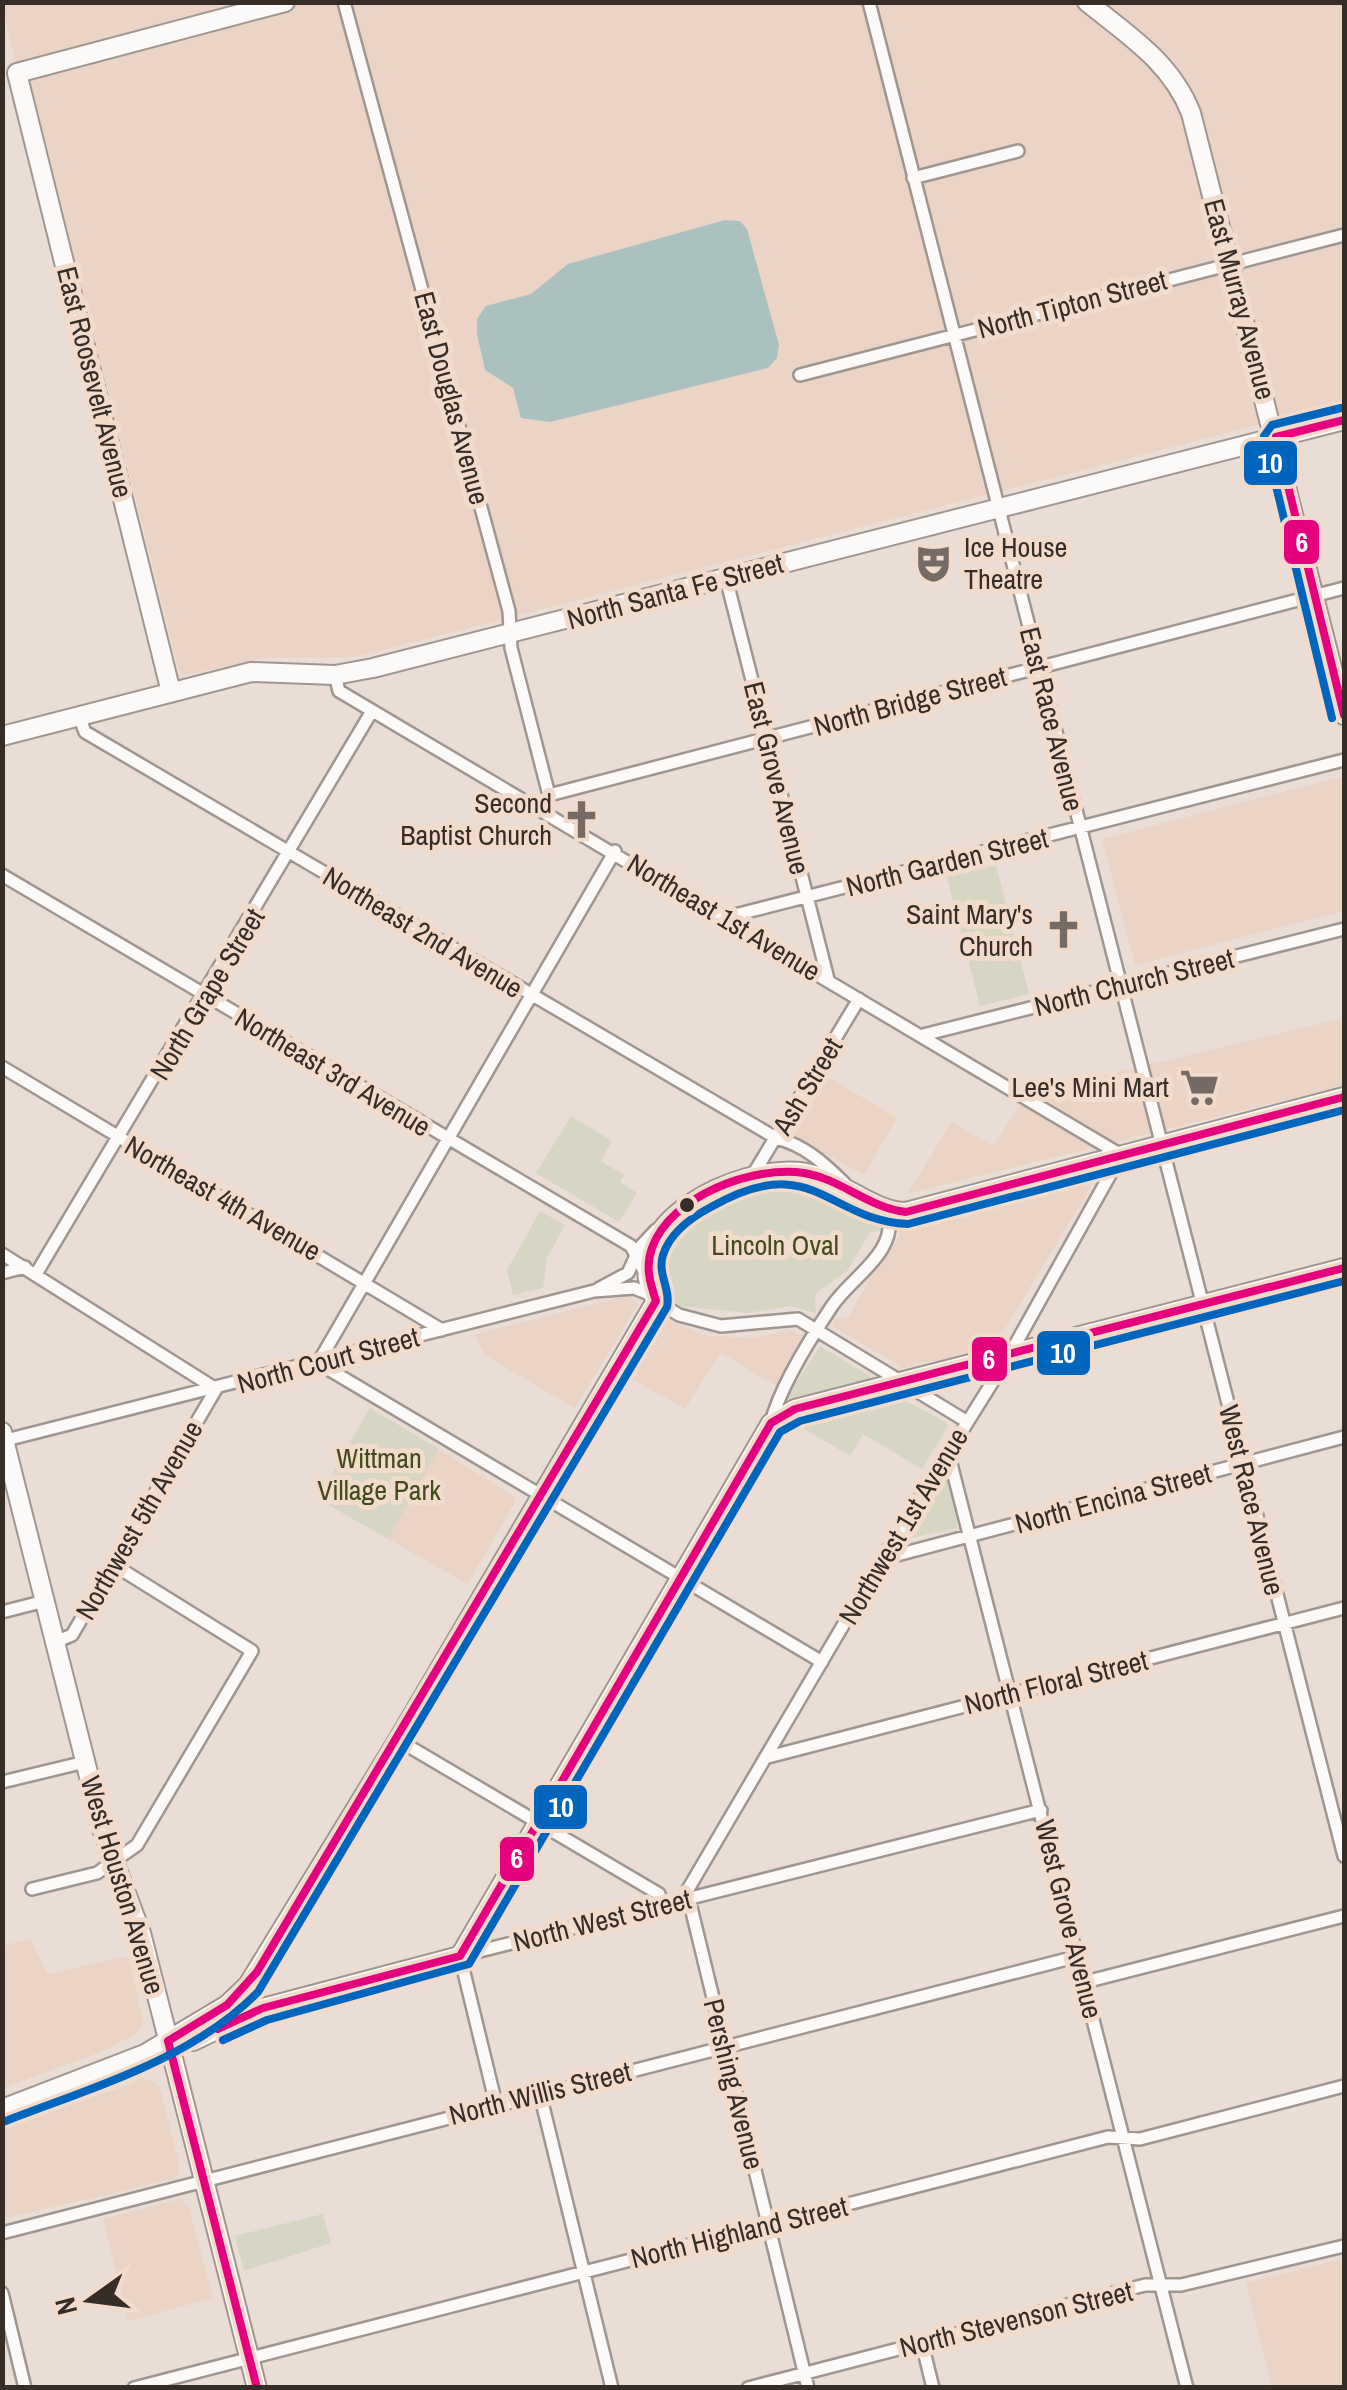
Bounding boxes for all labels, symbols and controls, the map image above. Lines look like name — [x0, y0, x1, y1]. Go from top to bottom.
street label: East Murray Avenue — [1195, 194, 1285, 404]
street label: North Tipton Street — [973, 260, 1171, 348]
street label: East Roosevelt Avenue — [48, 262, 142, 502]
street label: East Douglas Avenue — [405, 287, 499, 509]
line badge: 10 — [1242, 439, 1299, 487]
text: 10 — [1257, 444, 1283, 482]
line badge: 6 — [1282, 518, 1321, 566]
text: 6 — [1296, 523, 1308, 561]
place label: Ice House Theatre — [964, 528, 1067, 598]
theatre icon: Ice House Theatre — [913, 542, 955, 584]
street label: North Santa Fe Street — [563, 544, 787, 638]
street label: East Race Avenue — [1011, 623, 1093, 815]
street label: North Bridge Street — [810, 657, 1010, 745]
street label: East Grove Avenue — [735, 678, 819, 878]
place label: Second Baptist Church — [400, 784, 552, 854]
church icon: Second Baptist Church — [561, 798, 603, 840]
street label: North Garden Street — [842, 819, 1052, 905]
street label: Northeast 1st Avenue — [620, 844, 828, 990]
street label: Northeast 2nd Avenue — [316, 857, 530, 1007]
place label: Saint Mary's Church — [906, 895, 1033, 965]
street label: North Grape Street — [141, 901, 273, 1087]
church icon: Saint Mary's Church — [1042, 909, 1084, 951]
street label: North Church Street — [1030, 939, 1238, 1025]
street label: Northeast 3rd Avenue — [228, 999, 438, 1145]
street label: Ash Street — [763, 1030, 851, 1143]
supermarket icon: Lee's Mini Mart — [1178, 1066, 1220, 1108]
place label: Lee's Mini Mart — [1011, 1068, 1169, 1106]
street label: Northeast 4th Avenue — [118, 1126, 328, 1270]
unlabelled marker — [677, 1195, 697, 1215]
park label: Lincoln Oval — [711, 1226, 839, 1264]
street label: North Court Street — [233, 1318, 423, 1402]
line badge: 10 — [1035, 1329, 1092, 1377]
text: 10 — [1050, 1334, 1076, 1372]
line badge: 6 — [970, 1335, 1009, 1383]
text: 6 — [983, 1340, 995, 1378]
street label: West Race Avenue — [1210, 1401, 1294, 1599]
street label: Northwest 5th Avenue — [66, 1413, 212, 1627]
street label: Northwest 1st Avenue — [829, 1421, 977, 1631]
park label: Wittman Village Park — [317, 1439, 441, 1509]
street label: North Encina Street — [1011, 1454, 1215, 1542]
street label: North Floral Street — [960, 1641, 1152, 1723]
street label: West Houston Avenue — [72, 1771, 174, 1999]
line badge: 10 — [532, 1783, 589, 1831]
text: 10 — [548, 1788, 574, 1826]
street label: West Grove Avenue — [1026, 1816, 1112, 2022]
line badge: 6 — [498, 1835, 536, 1883]
text: 6 — [511, 1839, 523, 1877]
street label: North West Street — [509, 1880, 695, 1960]
street label: Pershing Avenue — [694, 1995, 774, 2173]
street label: North Willis Street — [445, 2052, 635, 2134]
street label: North Highland Street — [627, 2187, 851, 2277]
north arrow — [40, 2250, 140, 2350]
street label: North Stevenson Street — [896, 2272, 1136, 2366]
text: N — [45, 2293, 86, 2319]

